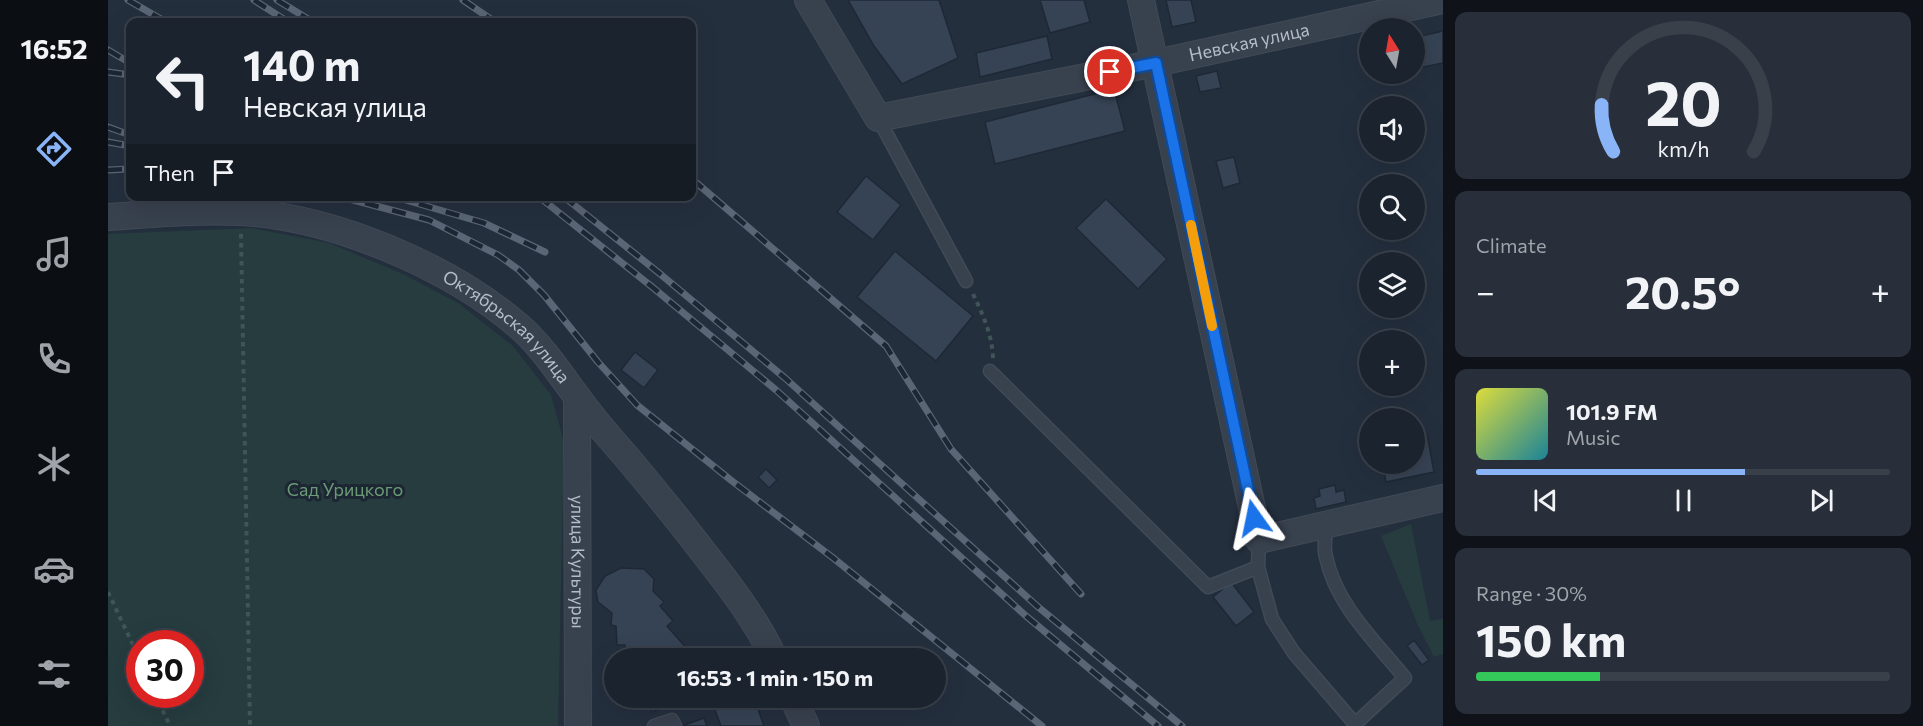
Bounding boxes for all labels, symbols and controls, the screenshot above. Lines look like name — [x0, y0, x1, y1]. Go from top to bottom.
street label: Невская улица — [1187, 18, 1311, 65]
north arrow — [1359, 18, 1425, 84]
map controls — [1359, 18, 1425, 474]
text: 16:52 — [20, 32, 88, 65]
text: 140 m — [243, 38, 360, 90]
icon: left — [144, 42, 222, 120]
pin — [1084, 46, 1135, 97]
icon: arrive — [1093, 55, 1126, 88]
text: 20 — [1645, 63, 1721, 139]
text: Невская улица — [243, 90, 427, 123]
button: sound — [1359, 96, 1425, 162]
icon: directions — [33, 128, 75, 170]
text: km/h — [1657, 136, 1709, 162]
icon: arrive — [207, 156, 240, 189]
text: Then — [144, 159, 195, 186]
button: search — [1359, 174, 1425, 240]
icon: music — [33, 233, 75, 275]
text: Climate — [1476, 233, 1546, 257]
button: layers — [1359, 252, 1425, 318]
text: 20.5° — [1625, 263, 1740, 318]
street label: Октябрьская улица — [439, 265, 575, 387]
text: − — [1476, 270, 1495, 311]
text: + — [1871, 270, 1890, 311]
button: + — [1359, 330, 1425, 396]
icon: phone — [33, 338, 75, 380]
text: 101.9 FM — [1566, 398, 1658, 425]
button: − — [1359, 408, 1425, 474]
text: Music — [1566, 425, 1620, 449]
icon: climate — [33, 443, 75, 485]
park label: Сад Урицкого — [287, 478, 403, 500]
icon: previous — [1529, 484, 1562, 517]
icon: pause — [1667, 484, 1700, 517]
icon: next — [1805, 484, 1838, 517]
position arrow — [1222, 486, 1286, 550]
street label: улица Культуры — [567, 495, 590, 629]
icon: car — [33, 548, 75, 590]
text: Range · 30% — [1476, 581, 1587, 605]
text: 150 km — [1476, 611, 1626, 666]
speed limit sign: 30 — [126, 630, 204, 708]
icon: filters — [33, 653, 75, 695]
text: 16:53 · 1 min · 150 m — [677, 664, 873, 691]

